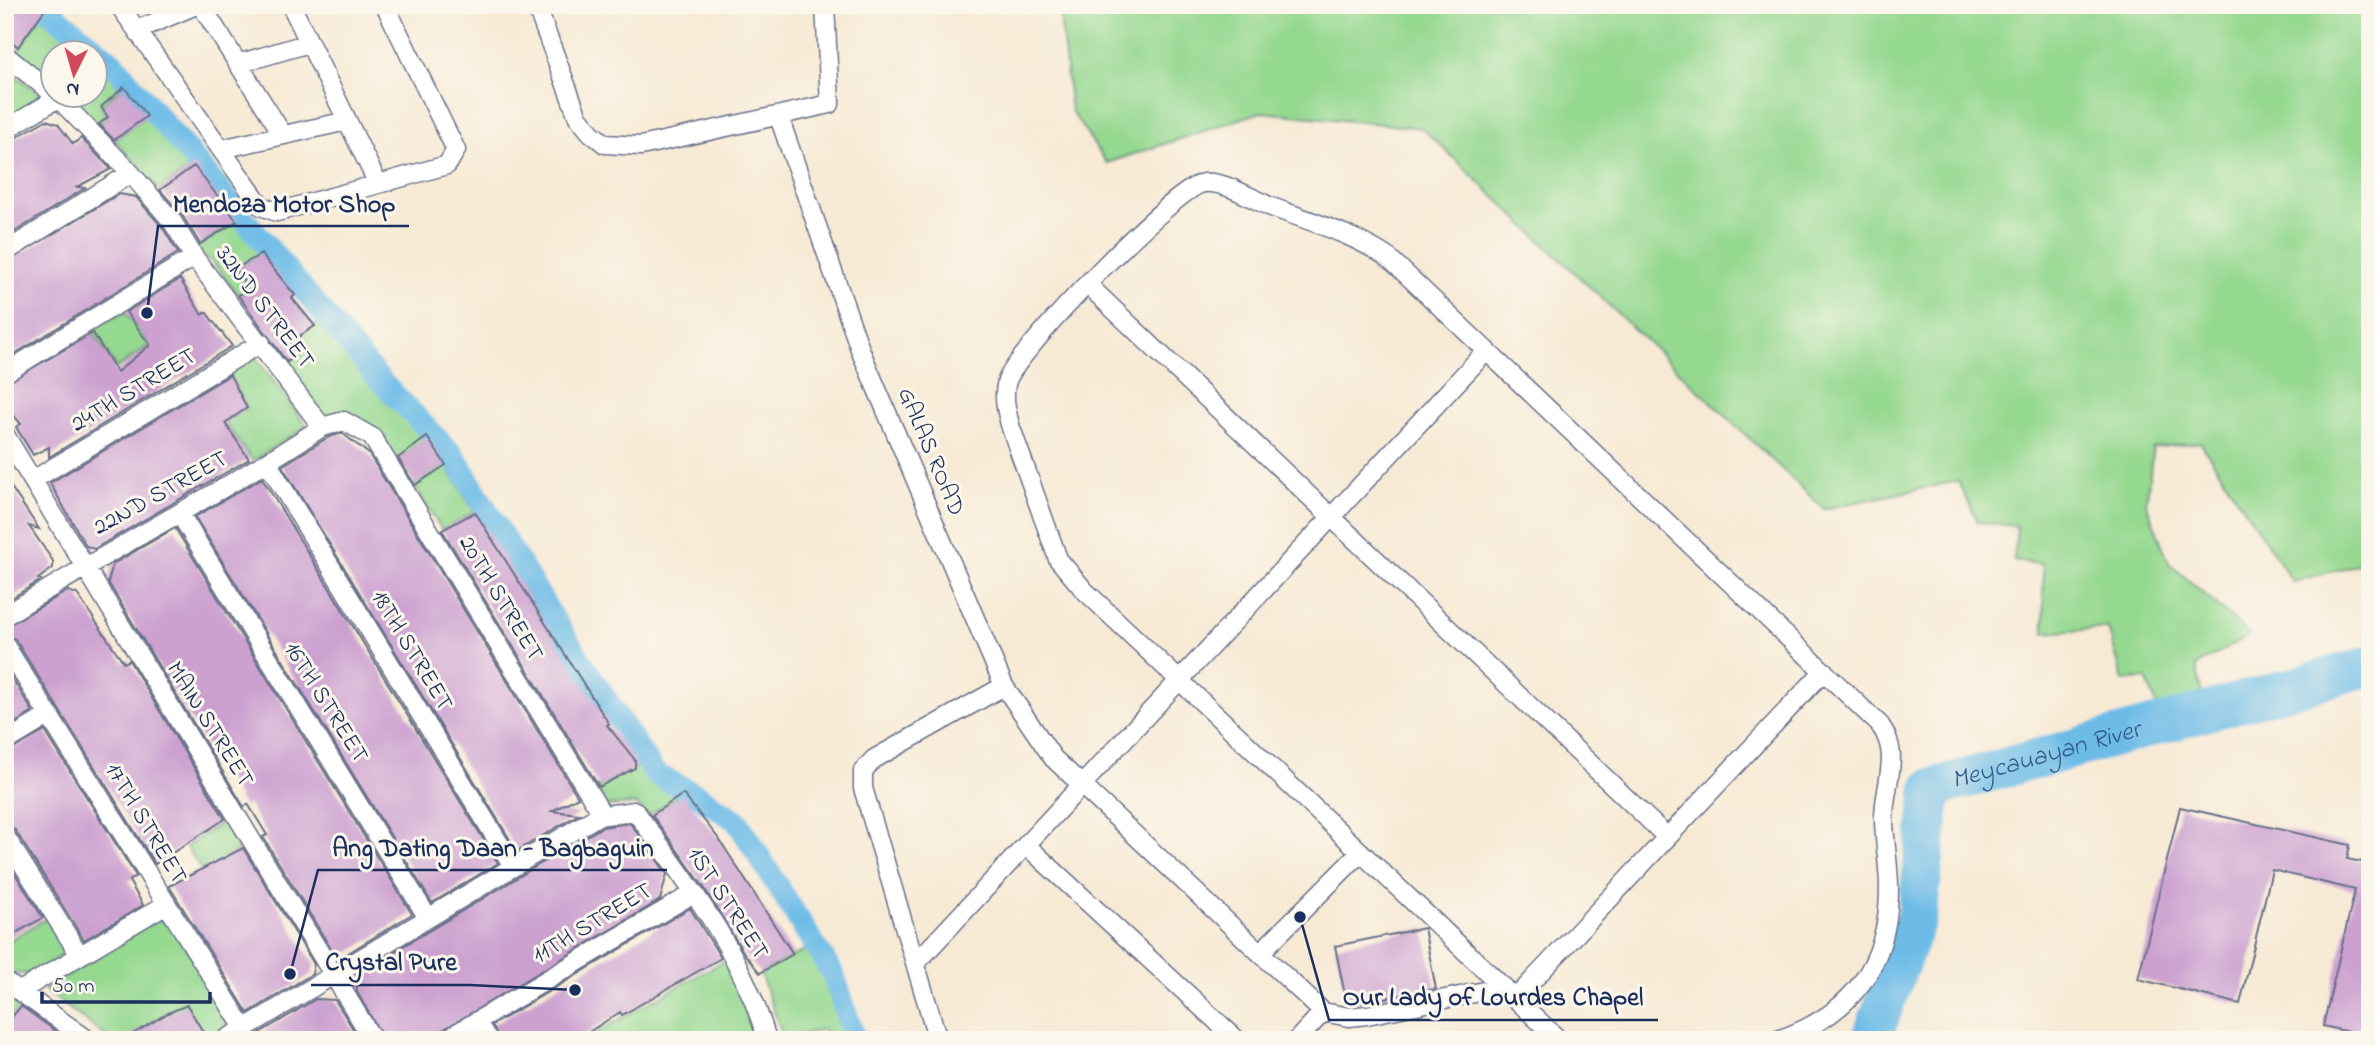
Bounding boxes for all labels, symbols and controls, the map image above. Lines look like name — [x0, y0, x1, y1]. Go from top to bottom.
north arrow — [38, 38, 108, 108]
text: N — [65, 74, 80, 102]
callout: Mendoza Motor Shop — [158, 179, 409, 226]
text: Mendoza Motor Shop — [173, 187, 395, 225]
street label: 32ND STREET — [206, 239, 322, 377]
street label: 24TH STREET — [65, 340, 204, 442]
street label: GALAS ROAD — [887, 382, 973, 522]
street label: 22ND STREET — [87, 442, 235, 545]
street label: 20TH STREET — [449, 529, 552, 669]
street label: 18TH STREET — [361, 584, 461, 718]
street label: 16TH STREET — [274, 636, 376, 771]
street label: MAIN STREET — [156, 655, 262, 795]
water label: Meycauayan River — [1948, 711, 2148, 801]
street label: 17TH STREET — [95, 756, 195, 892]
callout: Ang Dating Daan - Bagbaguin — [318, 823, 667, 870]
text: Ang Dating Daan - Bagbaguin — [332, 831, 654, 870]
street label: 1ST STREET — [677, 841, 777, 967]
street label: 11TH STREET — [526, 874, 660, 974]
callout: Crystal Pure — [311, 938, 470, 985]
text: Crystal Pure — [325, 945, 458, 983]
scale bar — [42, 961, 210, 1005]
text: 50 m — [52, 972, 95, 1002]
callout: Our Lady of Lourdes Chapel — [1329, 973, 1658, 1020]
text: Our Lady of Lourdes Chapel — [1343, 980, 1643, 1018]

